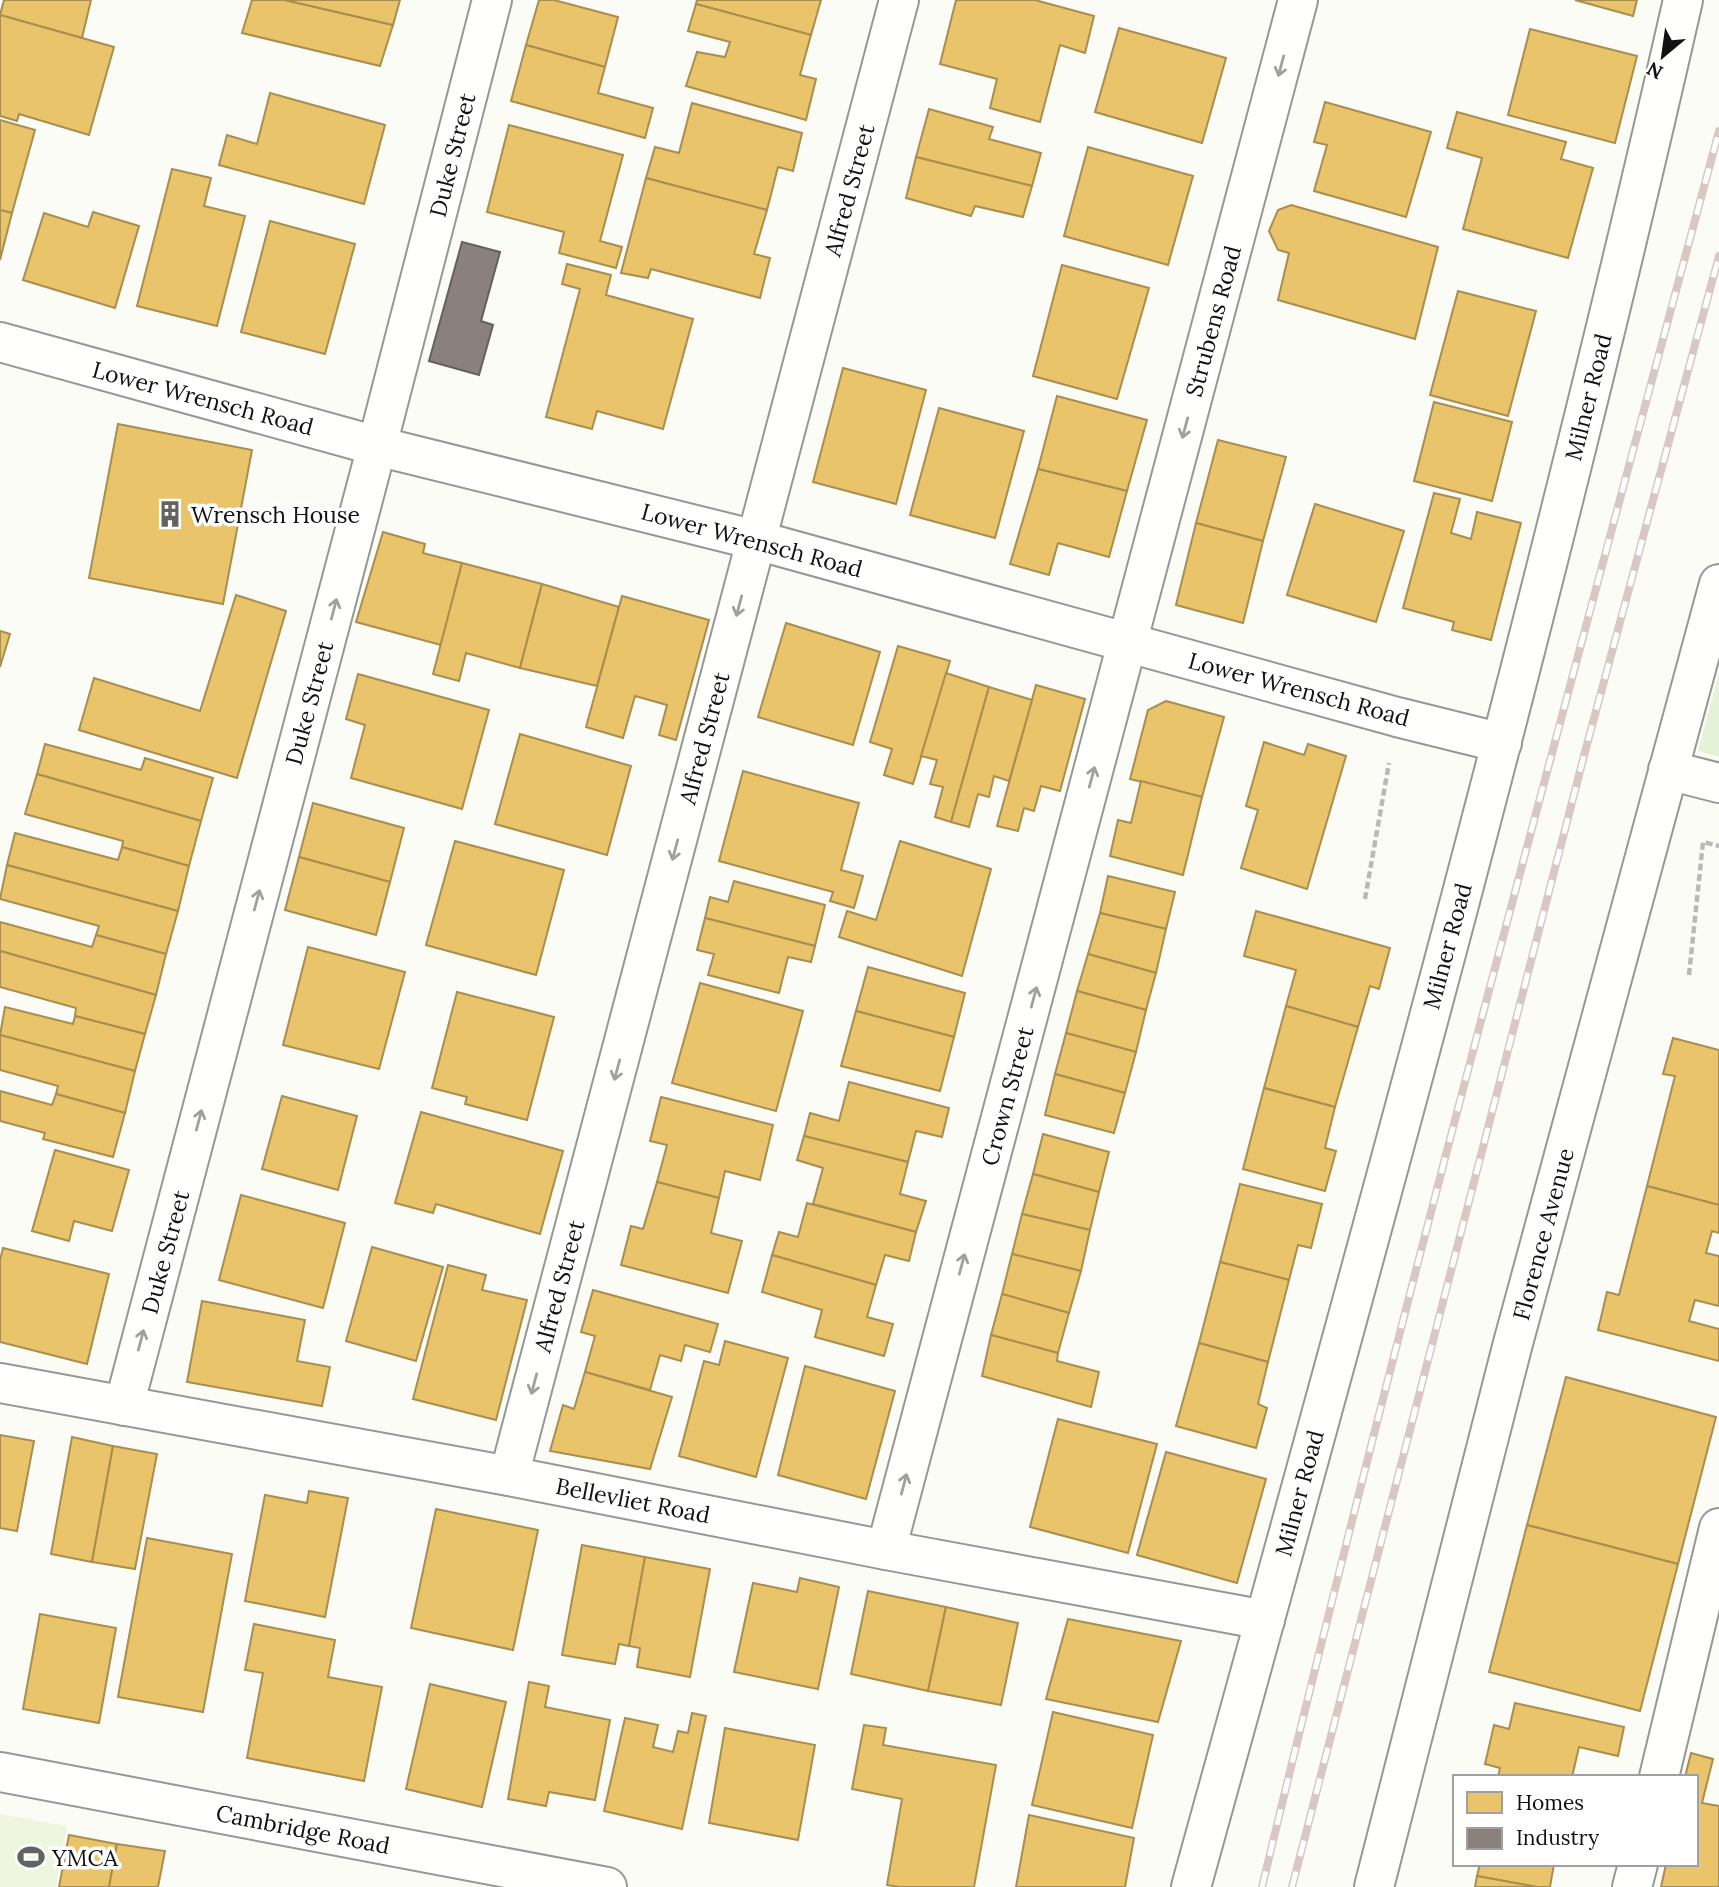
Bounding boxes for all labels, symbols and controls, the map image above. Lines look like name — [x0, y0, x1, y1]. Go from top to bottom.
north arrow — [1628, 21, 1698, 91]
one-way arrow — [1274, 54, 1287, 77]
text: N — [1642, 57, 1667, 85]
street label: Duke Street — [423, 90, 481, 220]
street label: Alfred Street — [817, 121, 881, 260]
street label: Strubens Road — [1179, 242, 1247, 400]
street label: Milner Road — [1558, 330, 1618, 463]
street label: Lower Wrensch Road — [89, 355, 317, 442]
one-way arrow — [1178, 416, 1191, 439]
street label: Lower Wrensch Road — [638, 497, 866, 584]
building icon: Wrensch House — [155, 499, 185, 529]
place label: Wrensch House — [191, 500, 360, 529]
one-way arrow — [732, 594, 745, 617]
one-way arrow — [328, 598, 341, 621]
street label: Duke Street — [279, 638, 339, 768]
street label: Lower Wrensch Road — [1185, 646, 1413, 733]
street label: Alfred Street — [672, 669, 736, 808]
one-way arrow — [1087, 766, 1100, 788]
one-way arrow — [667, 838, 680, 860]
street label: Milner Road — [1416, 879, 1478, 1012]
one-way arrow — [252, 889, 265, 911]
one-way arrow — [1028, 986, 1041, 1009]
street label: Crown Street — [975, 1023, 1040, 1169]
one-way arrow — [609, 1058, 622, 1080]
one-way arrow — [194, 1109, 207, 1131]
street label: Florence Avenue — [1506, 1145, 1580, 1323]
street label: Duke Street — [135, 1187, 195, 1317]
street label: Alfred Street — [527, 1217, 591, 1356]
one-way arrow — [957, 1253, 970, 1275]
one-way arrow — [136, 1329, 149, 1351]
one-way arrow — [526, 1373, 539, 1395]
street label: Milner Road — [1268, 1426, 1330, 1559]
street label: Bellevliet Road — [553, 1471, 713, 1529]
one-way arrow — [898, 1473, 911, 1496]
legend — [1453, 1775, 1698, 1866]
text: Homes — [1516, 1789, 1584, 1816]
street label: Cambridge Road — [214, 1798, 393, 1860]
text: Industry — [1516, 1824, 1599, 1851]
sports icon: YMCA — [16, 1842, 46, 1872]
place label: YMCA — [51, 1843, 118, 1872]

